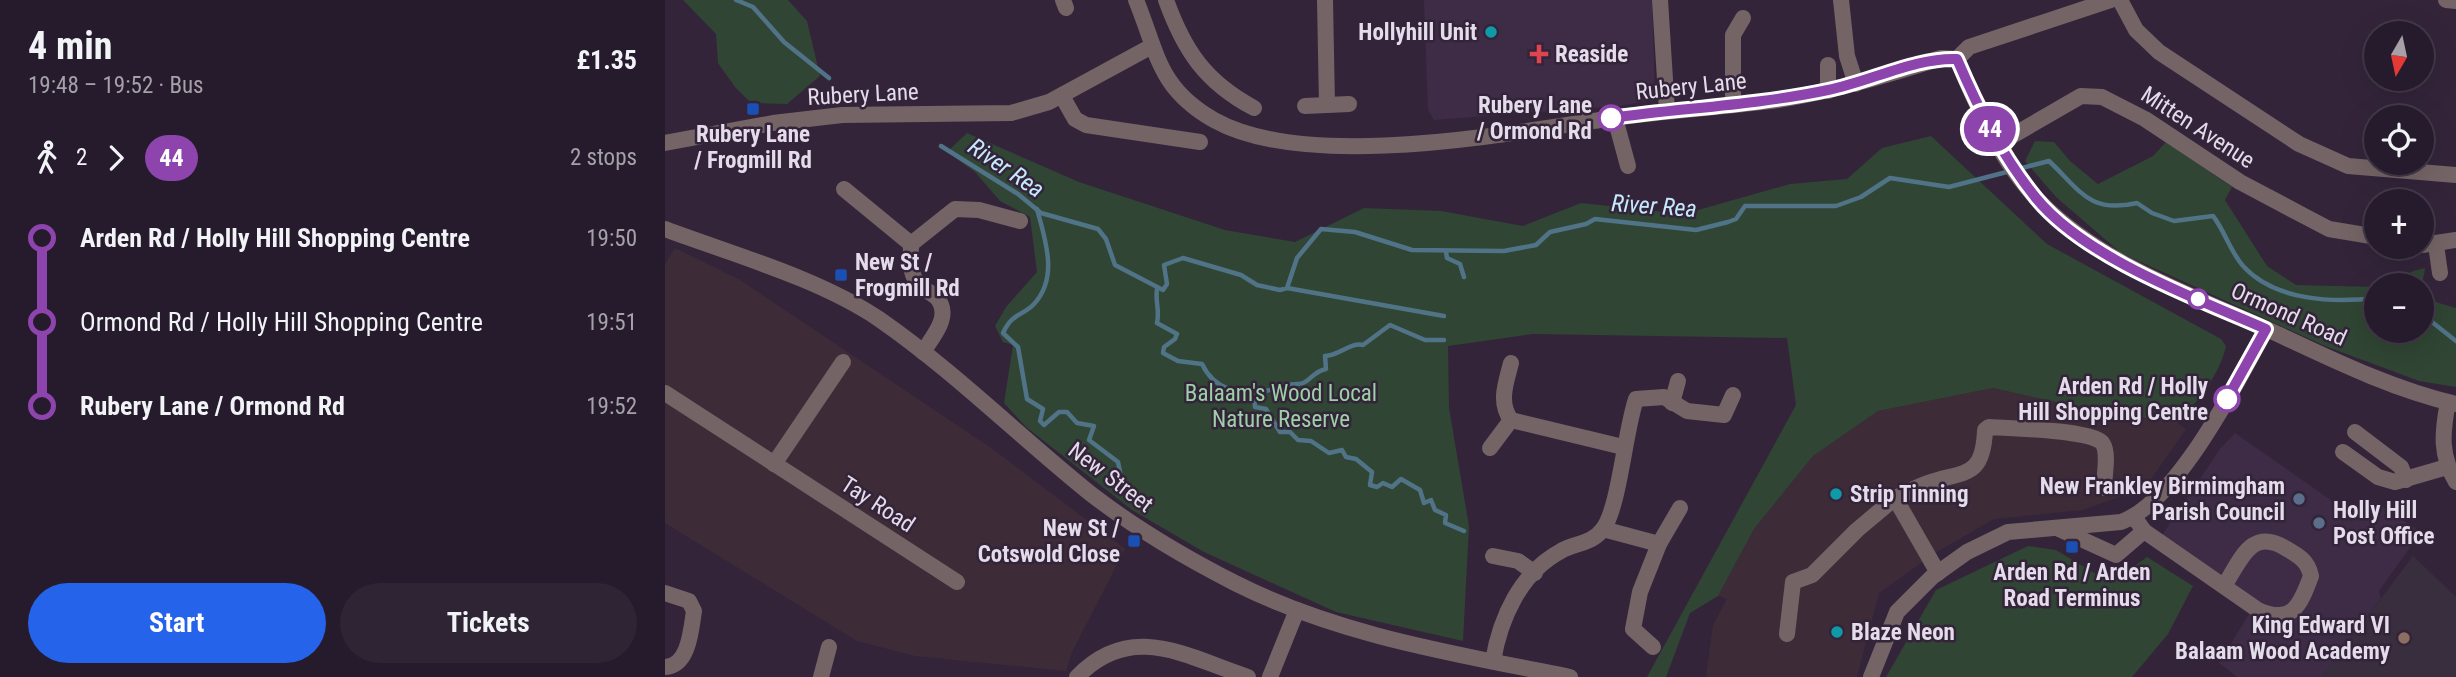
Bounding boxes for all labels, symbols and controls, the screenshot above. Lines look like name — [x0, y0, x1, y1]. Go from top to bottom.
place label: Hollyhill Unit — [1358, 19, 1477, 46]
north arrow — [2364, 21, 2434, 91]
map controls — [2364, 21, 2434, 343]
text: 4 min — [28, 24, 112, 68]
marker: Hollyhill Unit — [1483, 24, 1499, 40]
place label: Reaside — [1555, 41, 1628, 68]
marker: Reaside — [1529, 44, 1549, 64]
text: £1.35 — [576, 45, 637, 75]
street label: Rubery Lane — [1634, 67, 1748, 106]
text: 19:48 – 19:52 · Bus — [28, 72, 204, 99]
street label: Rubery Lane — [807, 78, 919, 111]
street label: Mitten Avenue — [2136, 81, 2259, 174]
place label: Rubery Lane / Ormond Rd — [1476, 92, 1592, 145]
marker: Rubery Lane / Frogmill Rd — [745, 101, 761, 117]
marker: Rubery Lane / Ormond Rd — [1598, 105, 1624, 131]
button: locate — [2364, 105, 2434, 175]
line badge: 44 — [1959, 106, 2021, 152]
text: 44 — [1978, 115, 2002, 143]
place label: Rubery Lane / Frogmill Rd — [693, 121, 812, 174]
water label: River Rea — [963, 133, 1049, 203]
icon: walk — [28, 139, 66, 177]
icon: forward — [97, 139, 135, 177]
text: 2 — [76, 144, 87, 171]
text: 44 — [159, 144, 184, 172]
text: 2 stops — [570, 144, 637, 171]
water label: River Rea — [1610, 189, 1698, 223]
button: + — [2364, 189, 2434, 259]
text: Arden Rd / Holly Hill Shopping Centre — [80, 223, 470, 253]
text: 19:50 — [586, 225, 637, 252]
place label: New St / Frogmill Rd — [855, 249, 960, 302]
marker: New St / Frogmill Rd — [833, 267, 849, 283]
button: − — [2364, 273, 2434, 343]
street label: Ormond Road — [2227, 277, 2351, 352]
unlabelled marker — [2188, 289, 2208, 309]
text: Ormond Rd / Holly Hill Shopping Centre — [80, 307, 483, 337]
text: 19:51 — [586, 309, 637, 336]
place label: Arden Rd / Holly Hill Shopping Centre — [2018, 373, 2209, 426]
park label: Balaam's Wood Local Nature Reserve — [1185, 380, 1377, 433]
marker: Arden Rd / Holly Hill Shopping Centre — [2214, 386, 2240, 412]
text: Rubery Lane / Ormond Rd — [80, 391, 345, 421]
text: 19:52 — [586, 393, 637, 420]
street label: New Street — [1063, 437, 1158, 518]
street label: Tay Road — [836, 471, 920, 538]
place label: New Frankley Birmimgham Parish Council — [2040, 473, 2285, 526]
place label: Strip Tinning — [1850, 481, 1969, 508]
marker: Strip Tinning — [1828, 486, 1844, 502]
marker: New Frankley Birmimgham Parish Council — [2291, 491, 2307, 507]
place label: Holly Hill Post Office — [2333, 497, 2435, 550]
place label: New St / Cotswold Close — [978, 515, 1120, 568]
marker: Holly Hill Post Office — [2311, 515, 2327, 531]
marker: New St / Cotswold Close — [1126, 533, 1142, 549]
marker: Arden Rd / Arden Road Terminus — [2064, 539, 2080, 555]
place label: Arden Rd / Arden Road Terminus — [1993, 559, 2151, 612]
button: Start — [28, 583, 326, 663]
button: Tickets — [340, 583, 637, 663]
place label: King Edward VI Balaam Wood Academy — [2175, 612, 2391, 665]
place label: Blaze Neon — [1851, 619, 1955, 646]
marker: Blaze Neon — [1829, 624, 1845, 640]
marker: King Edward VI Balaam Wood Academy — [2396, 630, 2412, 646]

